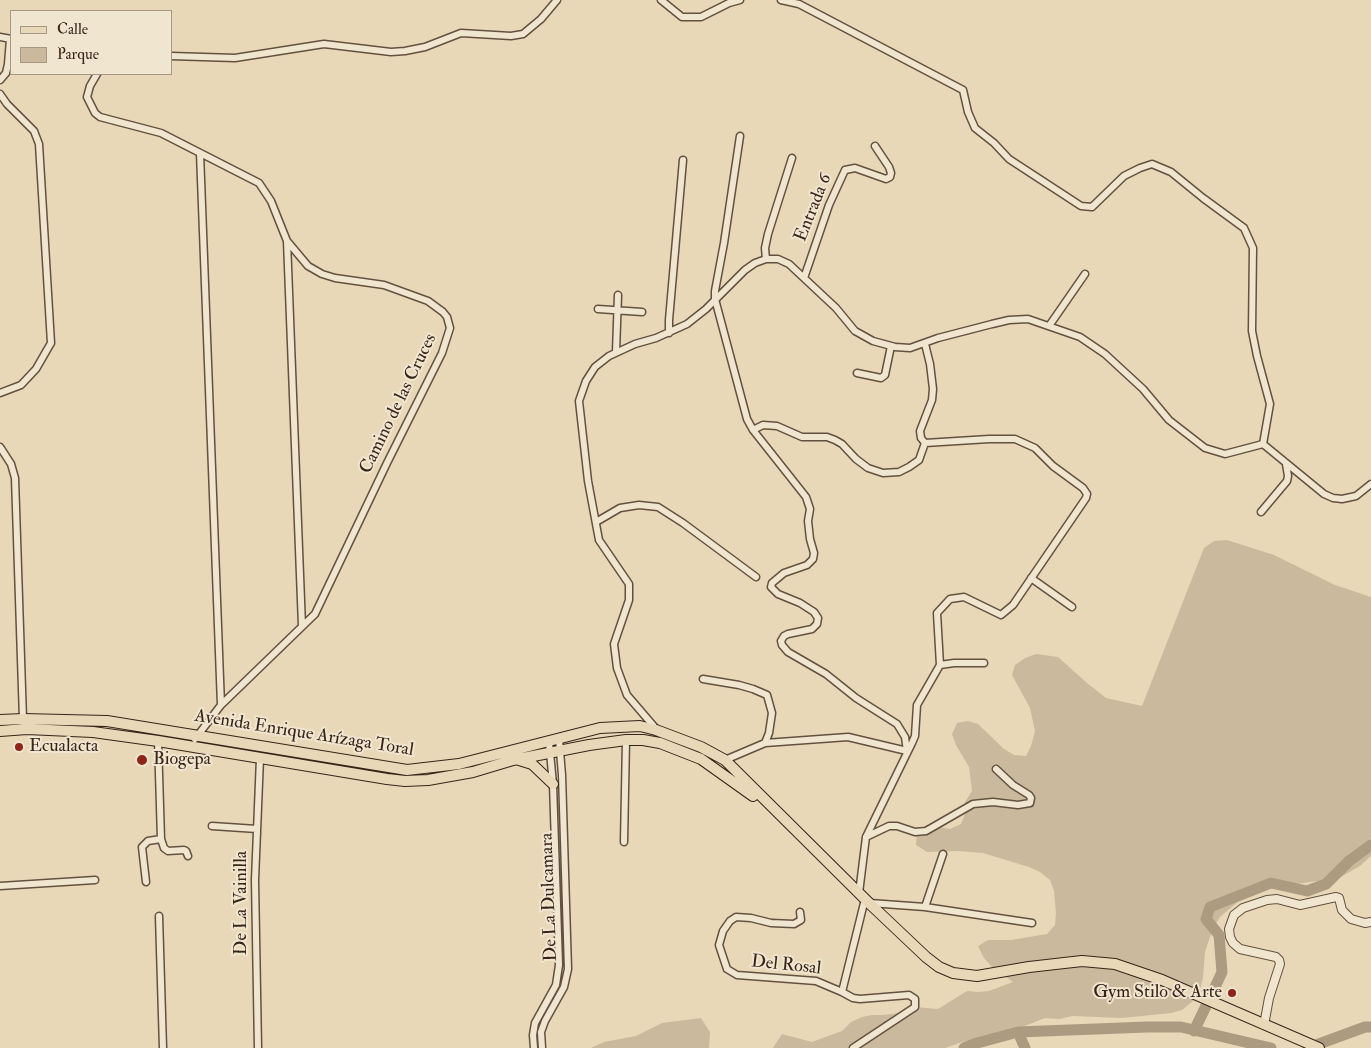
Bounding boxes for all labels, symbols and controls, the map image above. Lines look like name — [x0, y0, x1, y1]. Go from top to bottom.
legend — [10, 10, 172, 75]
text: Calle — [57, 20, 88, 39]
text: Parque — [57, 45, 99, 64]
street label: Entrada 6 — [791, 171, 837, 245]
street label: Camino de las Cruces — [356, 330, 442, 478]
street label: Avenida Enrique Arízaga Toral — [193, 706, 415, 762]
place label: Ecualacta — [29, 736, 98, 758]
marker: Ecualacta — [13, 741, 25, 753]
place label: Biogepa — [153, 749, 211, 771]
marker: Biogepa — [135, 753, 149, 767]
street label: De La Dulcamara — [537, 832, 563, 962]
street label: De La Vainilla — [231, 851, 253, 955]
street label: Del Rosal — [750, 952, 822, 980]
place label: Gym Stilo & Arte — [1093, 982, 1222, 1004]
marker: Gym Stilo & Arte — [1226, 987, 1238, 999]

